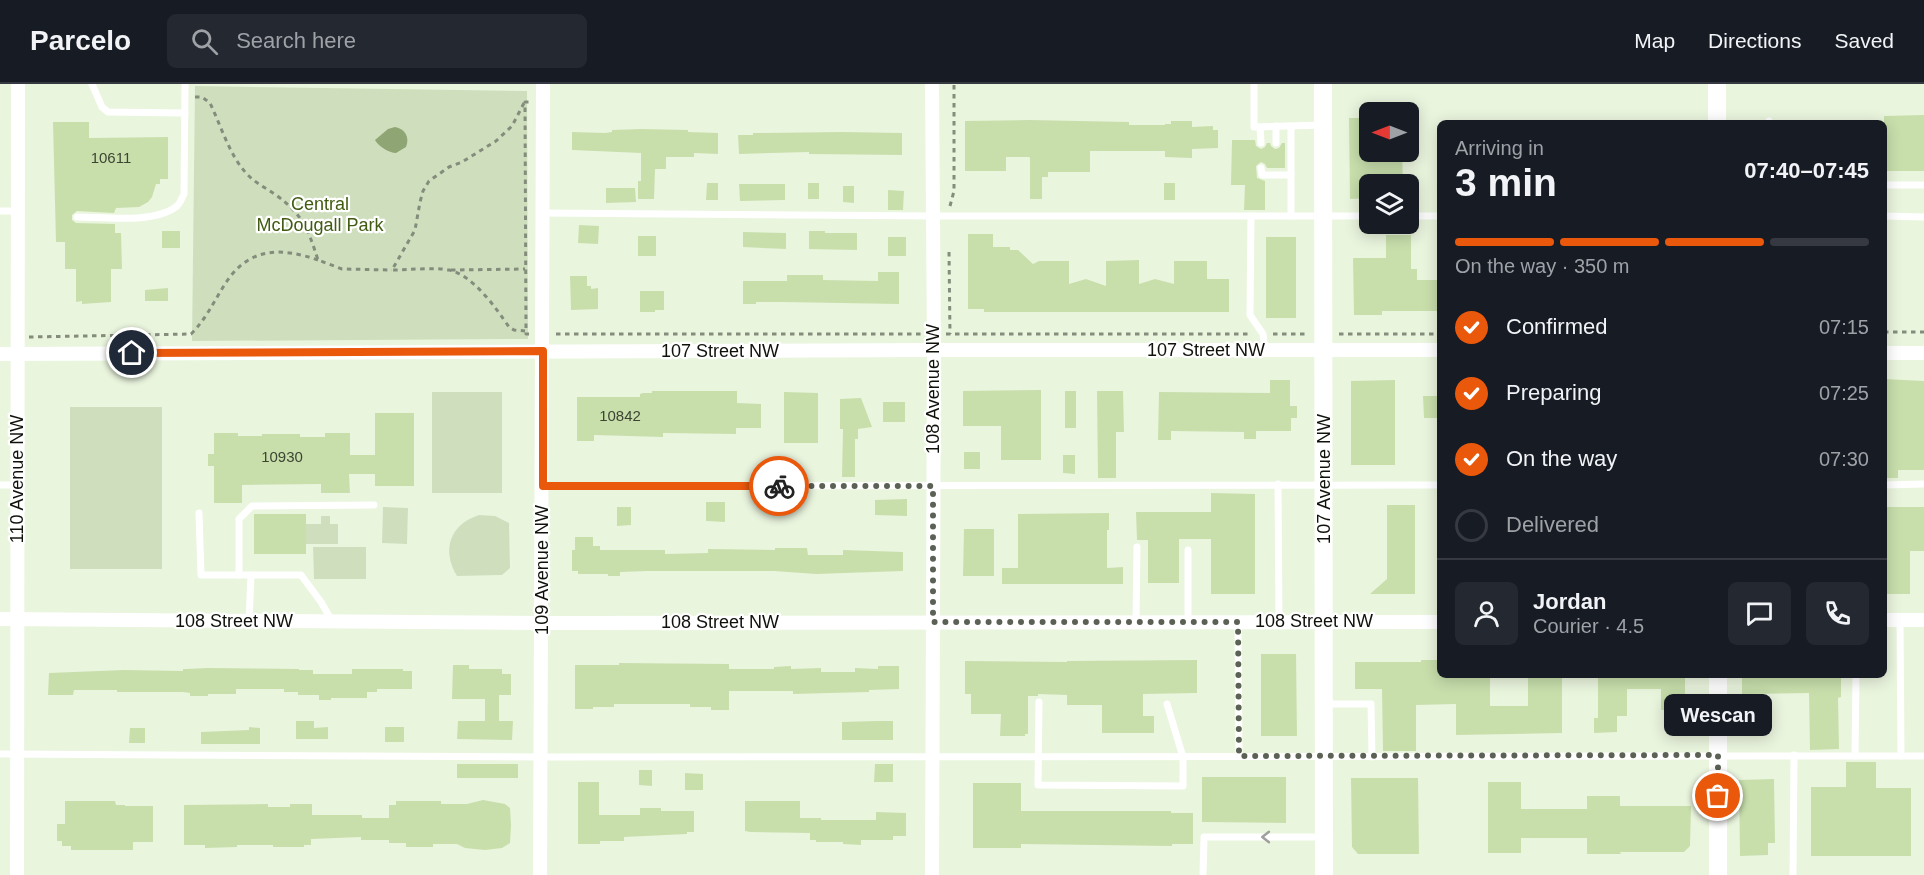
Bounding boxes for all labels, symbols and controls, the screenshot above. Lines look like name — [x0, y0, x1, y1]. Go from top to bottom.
search box — [167, 14, 587, 68]
text: Parcelo — [30, 25, 131, 56]
icon: search — [188, 25, 221, 58]
text: Search here — [236, 28, 356, 53]
text: Map — [1634, 29, 1675, 52]
text: Directions — [1708, 29, 1801, 52]
text: Saved — [1834, 29, 1894, 52]
north arrow — [1359, 102, 1419, 162]
map controls — [1359, 102, 1419, 234]
text: Arriving in — [1455, 137, 1544, 159]
house number: 10611 — [91, 149, 131, 166]
text: 07:40–07:45 — [1744, 158, 1869, 183]
text: 3 min — [1455, 161, 1557, 204]
button: layers — [1359, 174, 1419, 234]
park label: Central McDougall Park — [256, 194, 385, 235]
text: On the way · 350 m — [1455, 255, 1630, 277]
icon: check — [1455, 311, 1488, 344]
text: Confirmed — [1506, 314, 1607, 339]
text: 07:15 — [1819, 316, 1869, 338]
street label: 108 Avenue NW — [923, 324, 943, 454]
pin — [106, 327, 157, 378]
icon: home — [115, 336, 148, 369]
street label: 107 Street NW — [1147, 340, 1265, 360]
street label: 107 Street NW — [661, 341, 779, 361]
icon: check — [1455, 377, 1488, 410]
text: Preparing — [1506, 380, 1601, 405]
text: 07:25 — [1819, 382, 1869, 404]
house number: 10842 — [599, 407, 641, 424]
street label: 107 Avenue NW — [1314, 414, 1334, 544]
street label: 110 Avenue NW — [7, 415, 27, 543]
icon: check — [1455, 443, 1488, 476]
text: On the way — [1506, 446, 1617, 471]
house number: 10930 — [261, 448, 303, 465]
text: 07:30 — [1819, 448, 1869, 470]
courier — [749, 456, 809, 516]
icon: bike — [763, 470, 796, 503]
street label: 109 Avenue NW — [532, 505, 552, 635]
text: Delivered — [1506, 512, 1599, 537]
button: person — [1455, 582, 1518, 645]
button: chat — [1728, 582, 1791, 645]
button: phone — [1806, 582, 1869, 645]
text: Jordan — [1533, 589, 1606, 614]
street label: 108 Street NW — [175, 611, 293, 631]
street label: 108 Street NW — [1255, 611, 1373, 631]
street label: 108 Street NW — [661, 612, 779, 632]
text: Courier · 4.5 — [1533, 615, 1644, 637]
callout: Wescan — [1664, 694, 1772, 736]
text: Wescan — [1680, 704, 1756, 726]
pin — [1692, 770, 1743, 821]
icon: bag — [1701, 779, 1734, 812]
one-way arrow — [1261, 831, 1270, 843]

